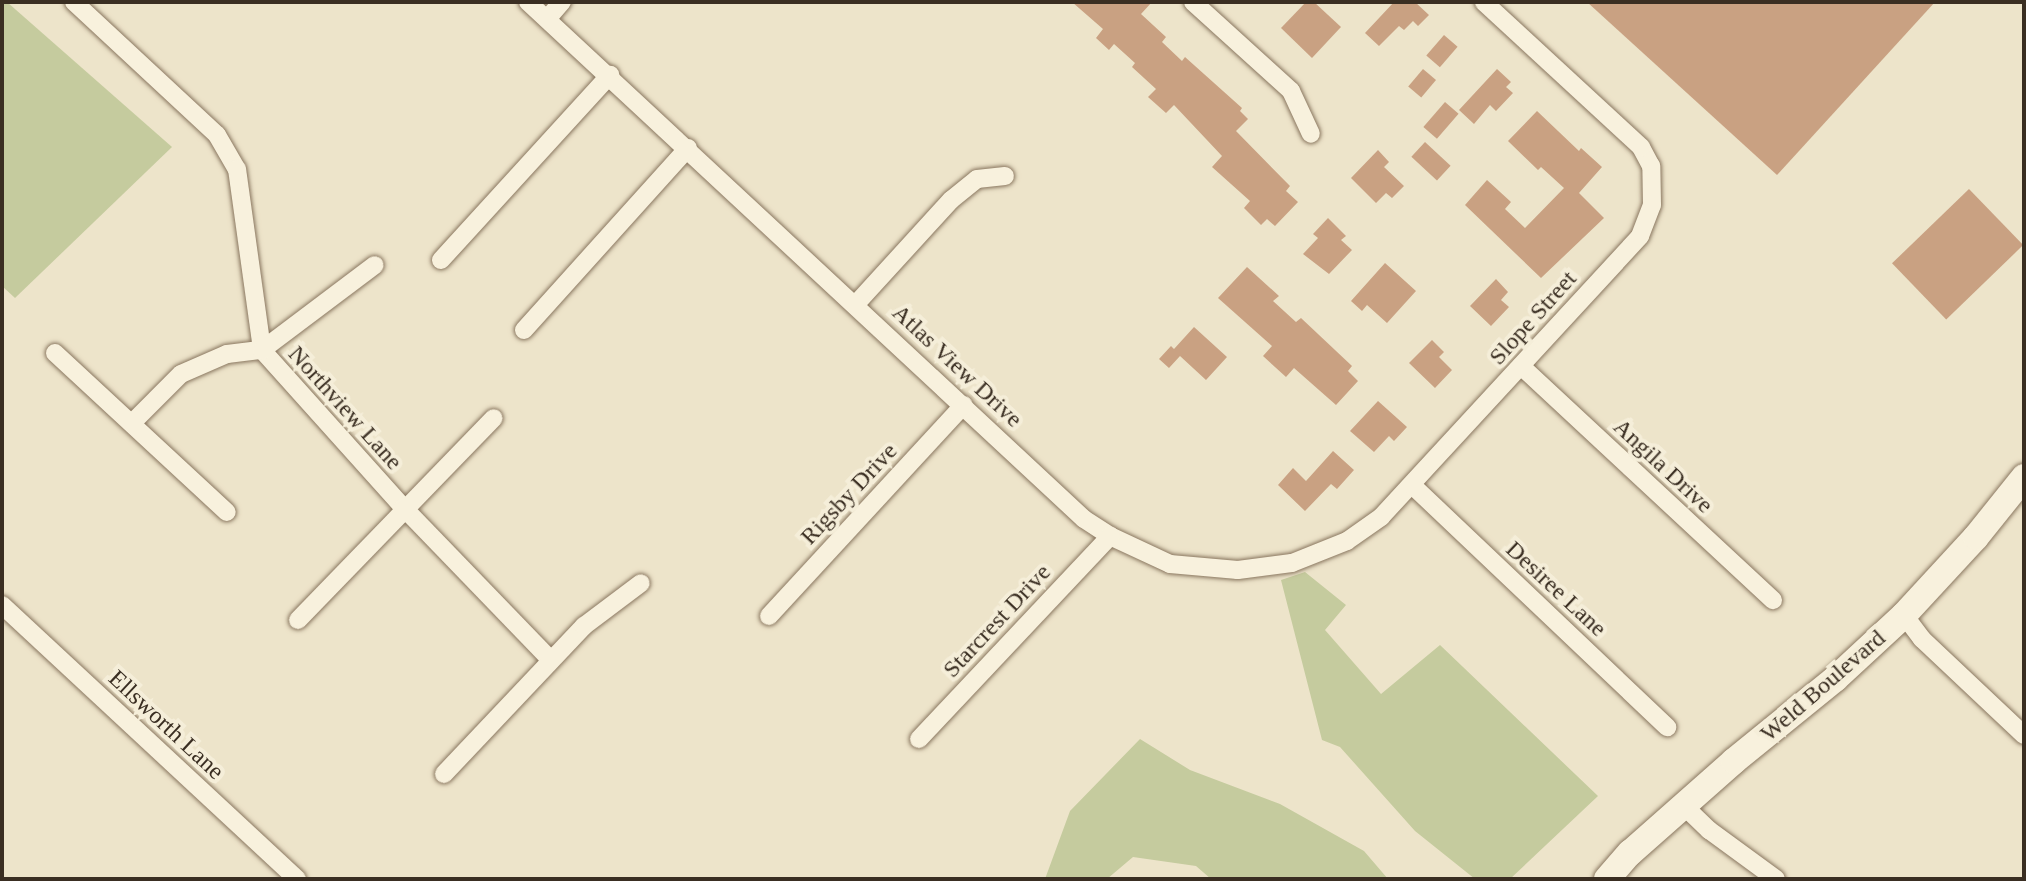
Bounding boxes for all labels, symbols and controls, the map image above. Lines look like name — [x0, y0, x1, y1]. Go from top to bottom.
street label: Slope Street — [1483, 265, 1583, 371]
street label: Atlas View Drive — [886, 298, 1028, 434]
street label: Northview Lane — [282, 340, 408, 476]
street label: Angila Drive — [1607, 413, 1719, 519]
street label: Rigsby Drive — [795, 437, 903, 551]
street label: Desiree Lane — [1500, 535, 1612, 643]
street label: Starcrest Drive — [937, 558, 1057, 684]
street label: Weld Boulevard — [1755, 624, 1891, 748]
street label: Ellsworth Lane — [102, 664, 230, 786]

